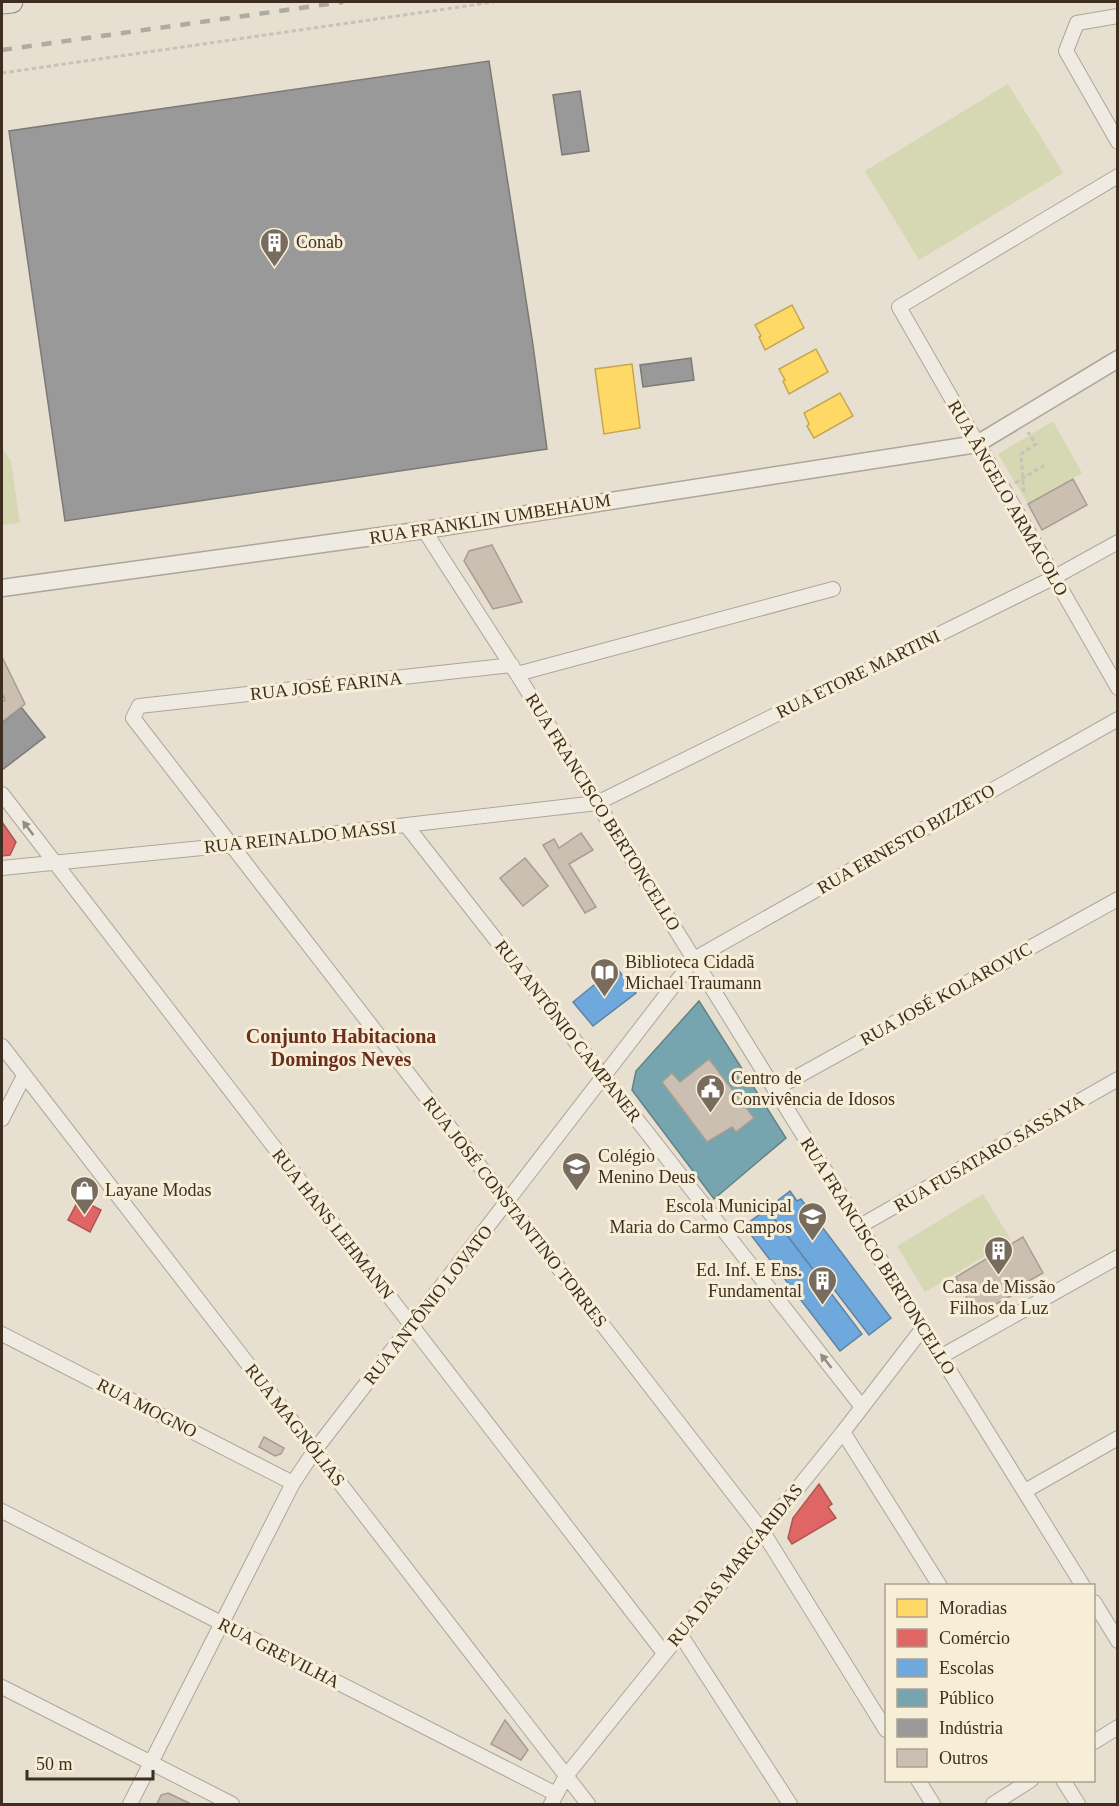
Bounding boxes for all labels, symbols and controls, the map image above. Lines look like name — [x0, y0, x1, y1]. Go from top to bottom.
building icon: Conab — [259, 226, 291, 268]
place label: Conab — [296, 232, 343, 252]
street label: RUA ÂNGELO ARMACOLO — [944, 396, 1073, 599]
street label: RUA FRANKLIN UMBEHAUM — [368, 490, 612, 548]
street label: RUA ETORE MARTINI — [773, 626, 943, 722]
street label: RUA JOSÉ FARINA — [249, 667, 403, 704]
street label: RUA FRANCISCO BERTONCELLO — [521, 690, 685, 934]
street label: RUA ERNESTO BIZZETO — [814, 780, 998, 898]
street label: RUA REINALDO MASSI — [203, 817, 397, 857]
one-way arrow — [22, 821, 34, 836]
street label: RUA ANTÔNIO CAMPANER — [491, 935, 646, 1126]
street label: RUA JOSÉ KOLAROVIC — [856, 938, 1035, 1050]
place label: Biblioteca Cidadã Michael Traumann — [625, 952, 762, 993]
library icon: Biblioteca Cidadã Michael Traumann — [588, 956, 620, 998]
district label: Conjunto Habitaciona Domingos Neves — [246, 1025, 436, 1071]
place label: Centro de Convivência de Idosos — [731, 1068, 895, 1109]
public building icon: Centro de Convivência de Idosos — [694, 1072, 726, 1114]
street label: RUA FUSATARO SASSAYA — [890, 1090, 1088, 1216]
street label: RUA JOSÉ CONSTANTINO TORRES — [419, 1092, 612, 1331]
street label: RUA FRANCISCO BERTONCELLO — [796, 1134, 960, 1378]
street label: RUA HANS LEHMANN — [268, 1145, 398, 1303]
place label: Colégio Menino Deus — [598, 1146, 696, 1187]
school or university icon: Colégio Menino Deus — [561, 1150, 593, 1192]
shop icon: Layane Modas — [68, 1174, 100, 1216]
place label: Layane Modas — [105, 1180, 211, 1200]
place label: Escola Municipal Maria do Carmo Campos — [610, 1196, 792, 1237]
school or university icon: Escola Municipal Maria do Carmo Campos — [797, 1200, 829, 1242]
street label: RUA ANTÔNIO LOVATO — [359, 1221, 496, 1389]
building icon: Casa de Missão Filhos da Luz — [983, 1234, 1015, 1276]
place label: Ed. Inf. E Ens. Fundamental — [696, 1260, 802, 1301]
building icon: Ed. Inf. E Ens. Fundamental — [807, 1264, 839, 1306]
place label: Casa de Missão Filhos da Luz — [943, 1277, 1055, 1318]
one-way arrow — [820, 1353, 832, 1369]
street label: RUA MAGNÓLIAS — [241, 1359, 350, 1490]
street label: RUA MOGNO — [94, 1374, 200, 1442]
street label: RUA DAS MARGARIDAS — [663, 1480, 807, 1650]
legend — [885, 1584, 1095, 1782]
text: Moradias — [939, 1598, 1007, 1618]
street label: RUA GREVILHA — [215, 1614, 343, 1692]
text: Comércio — [939, 1628, 1010, 1648]
text: Escolas — [939, 1658, 994, 1678]
text: Público — [939, 1688, 994, 1708]
text: Indústria — [939, 1718, 1003, 1738]
scale bar — [27, 1743, 153, 1781]
text: Outros — [939, 1748, 988, 1768]
text: 50 m — [36, 1754, 73, 1774]

